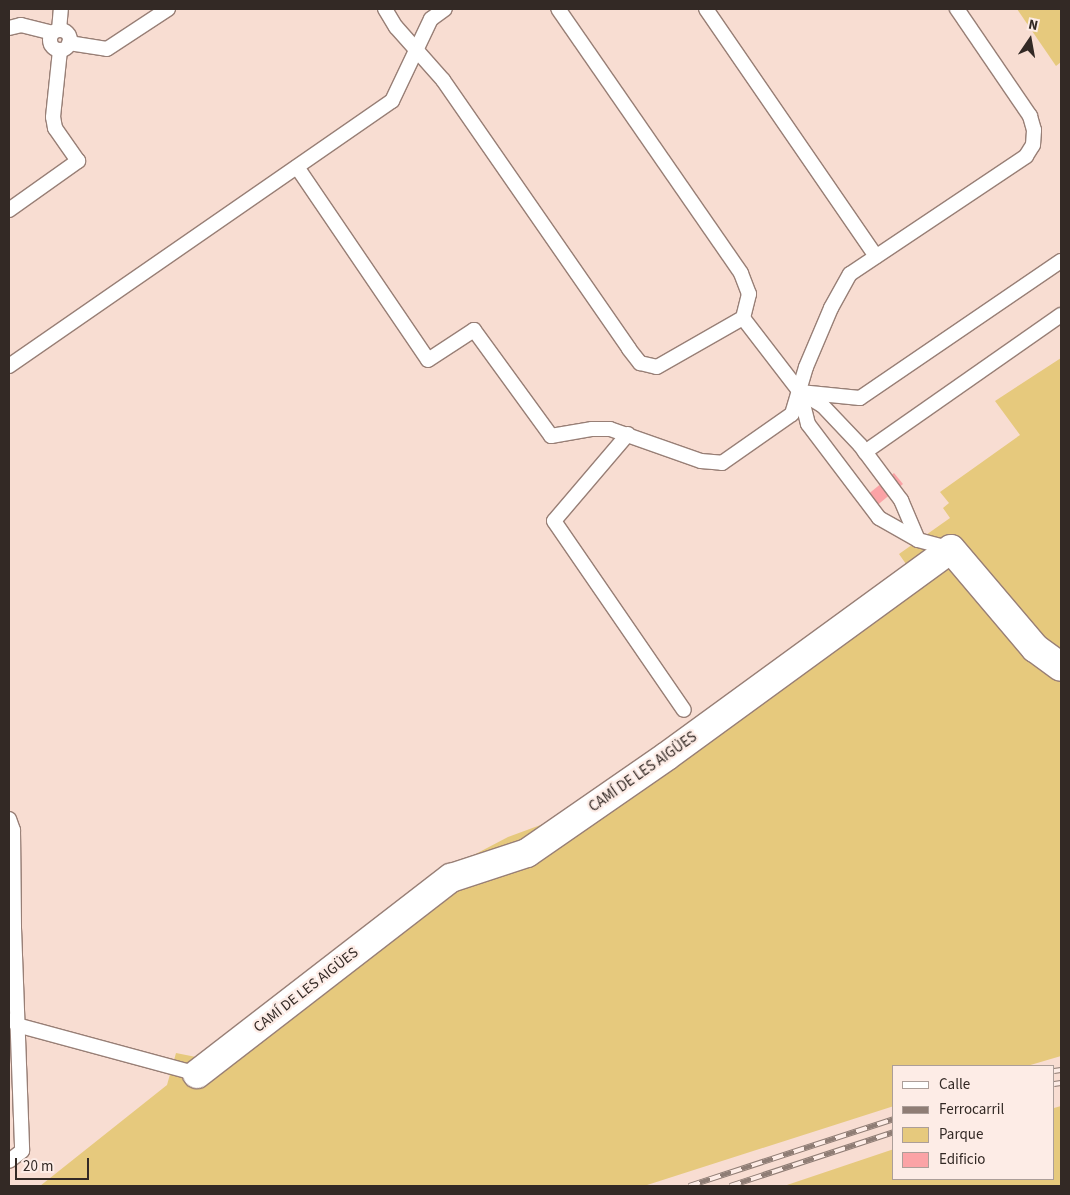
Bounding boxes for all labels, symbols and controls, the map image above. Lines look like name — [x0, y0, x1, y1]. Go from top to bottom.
north arrow — [1005, 15, 1055, 65]
text: N — [1026, 15, 1040, 36]
street label: CAMÍ DE LES AIGÜES — [585, 728, 701, 816]
street label: CAMÍ DE LES AIGÜES — [250, 944, 362, 1036]
legend — [892, 1065, 1055, 1180]
text: Calle — [939, 1074, 970, 1095]
text: Ferrocarril — [939, 1099, 1004, 1120]
text: Parque — [939, 1124, 983, 1145]
scale bar — [18, 1148, 91, 1180]
text: Edificio — [939, 1149, 986, 1170]
text: 20 m — [23, 1156, 53, 1177]

